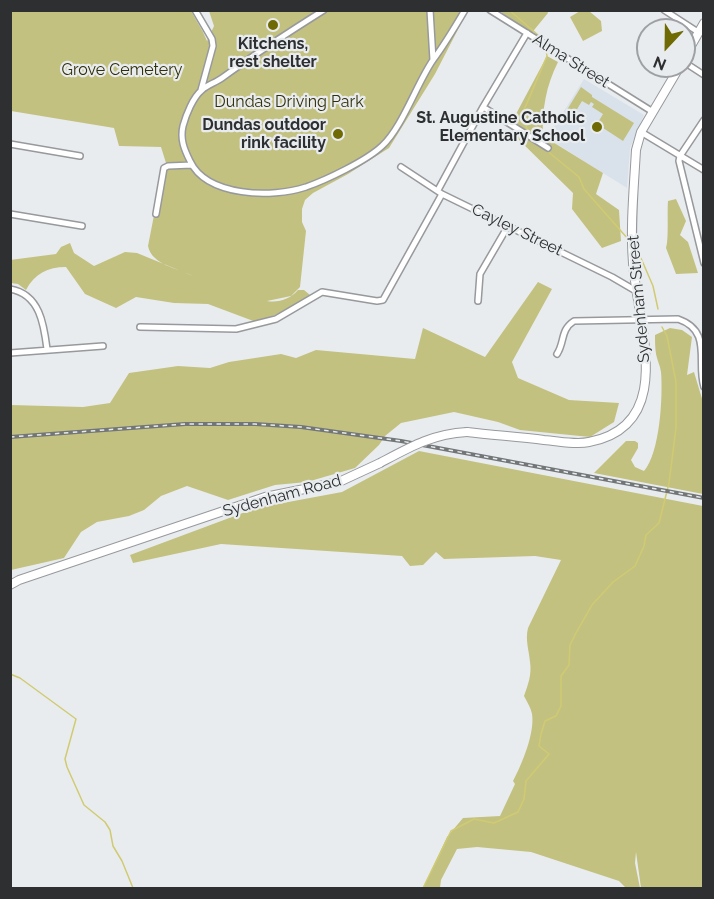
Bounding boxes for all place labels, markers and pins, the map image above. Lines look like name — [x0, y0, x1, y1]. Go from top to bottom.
marker: Kitchens, rest shelter — [266, 18, 280, 32]
place label: Kitchens, rest shelter — [229, 34, 317, 72]
place label: St. Augustine Catholic Elementary School — [416, 108, 585, 146]
place label: Dundas outdoor rink facility — [202, 115, 326, 153]
marker: St. Augustine Catholic Elementary School — [590, 120, 604, 134]
marker: Dundas outdoor rink facility — [331, 127, 345, 141]

